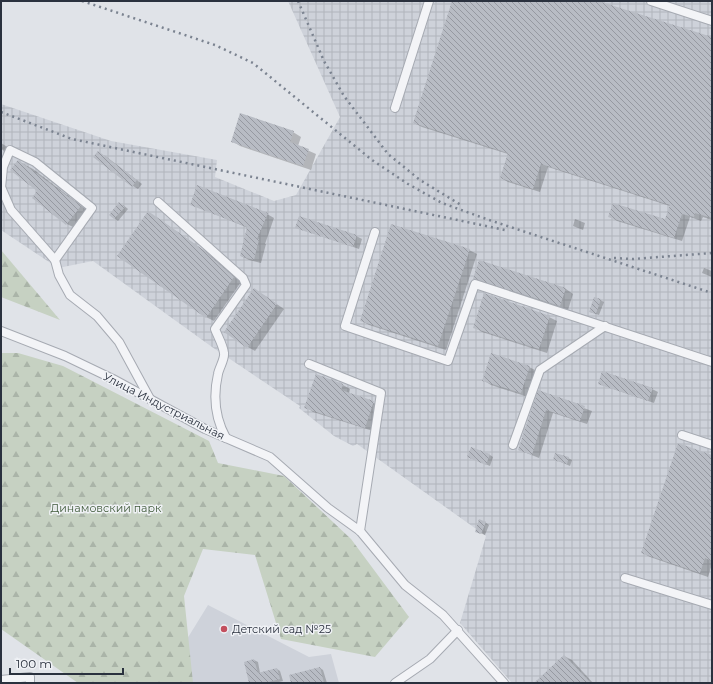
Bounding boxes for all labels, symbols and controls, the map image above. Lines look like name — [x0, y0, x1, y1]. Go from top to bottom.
street label: Улица Индустриальная — [101, 369, 227, 443]
park label: Динамовский парк — [51, 501, 162, 515]
place label: Детский сад №25 — [232, 622, 331, 636]
marker: Детский сад №25 — [219, 624, 229, 634]
scale bar — [10, 650, 123, 676]
text: 100 m — [16, 656, 52, 671]

